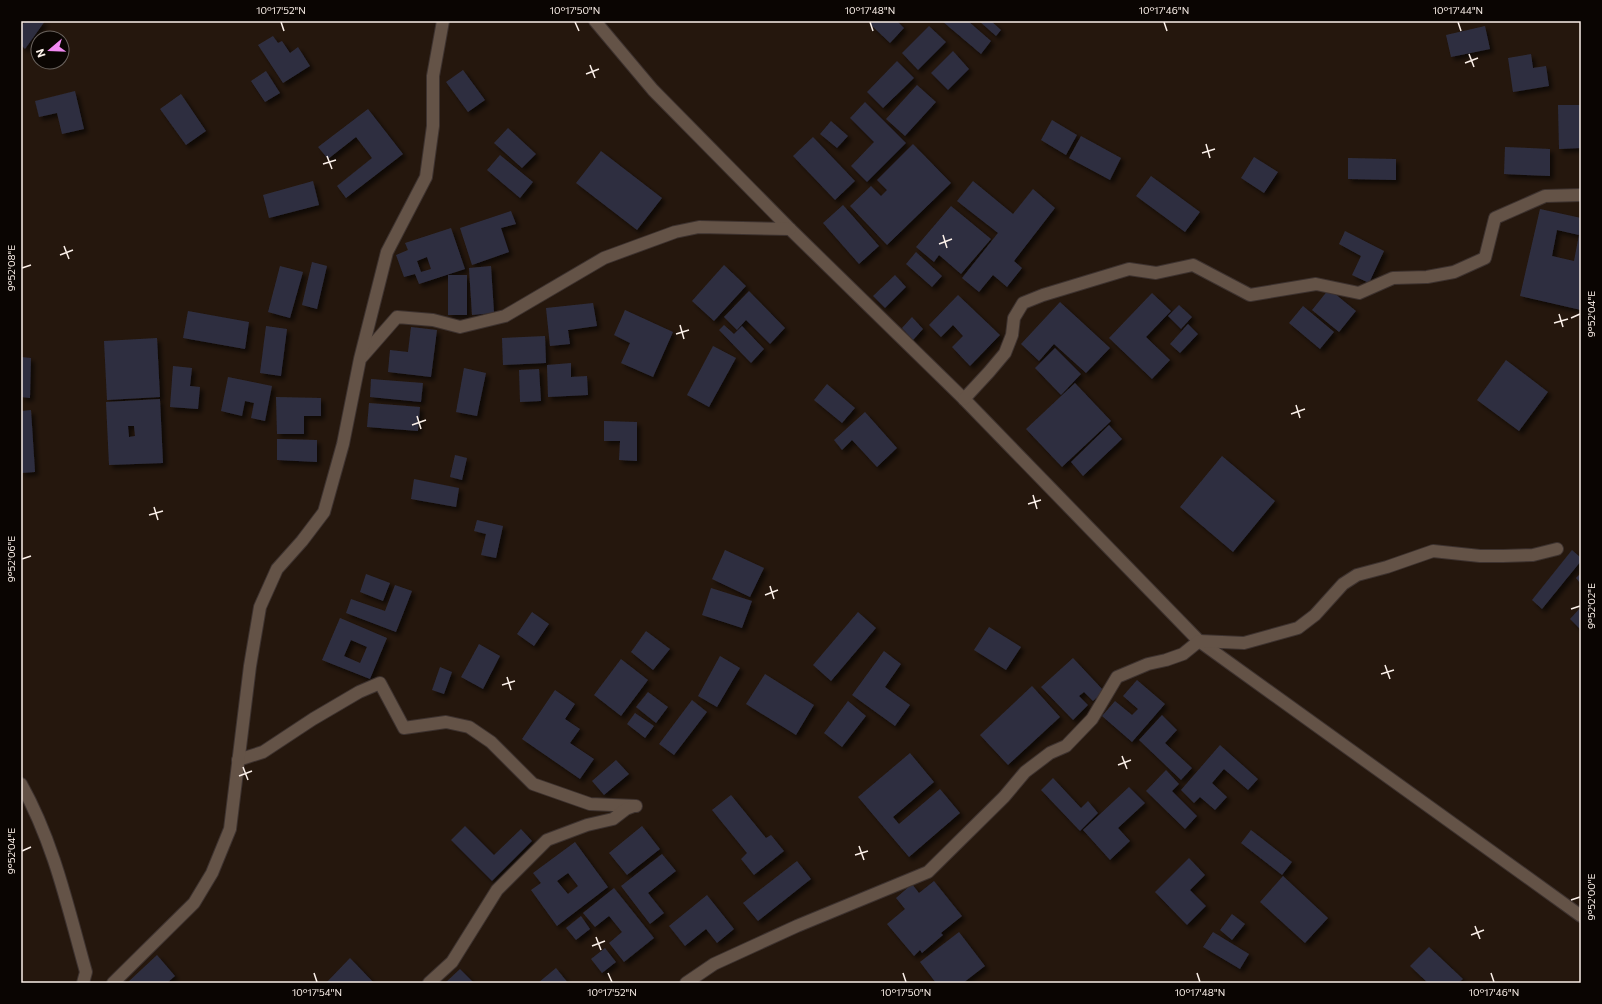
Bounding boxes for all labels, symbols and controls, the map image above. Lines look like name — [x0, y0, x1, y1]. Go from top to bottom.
text: 10°17'52"N — [256, 4, 306, 16]
text: 10°17'50"N — [550, 4, 600, 16]
text: 10°17'48"N — [845, 4, 895, 16]
text: 10°17'46"N — [1139, 4, 1189, 16]
text: 10°17'44"N — [1433, 4, 1483, 16]
north arrow — [30, 30, 70, 70]
text: N — [33, 47, 48, 59]
text: 9°52'08"E — [5, 245, 17, 291]
text: 9°52'04"E — [1585, 291, 1597, 337]
text: 9°52'06"E — [5, 536, 17, 582]
text: 9°52'02"E — [1585, 583, 1597, 629]
text: 9°52'04"E — [5, 828, 17, 874]
text: 9°52'00"E — [1585, 874, 1597, 920]
text: 10°17'54"N — [292, 986, 342, 998]
text: 10°17'52"N — [587, 986, 637, 998]
text: 10°17'50"N — [881, 986, 931, 998]
text: 10°17'48"N — [1175, 986, 1225, 998]
text: 10°17'46"N — [1469, 986, 1519, 998]

